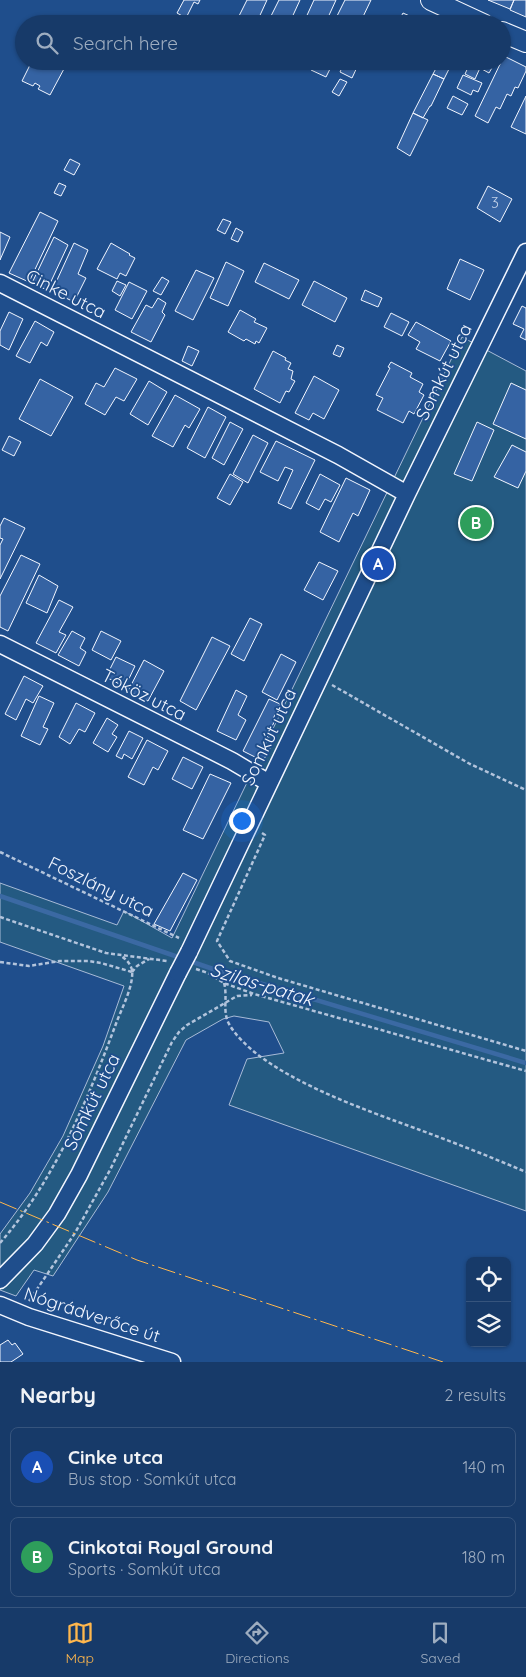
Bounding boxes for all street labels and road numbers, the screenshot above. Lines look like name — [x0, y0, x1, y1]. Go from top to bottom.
street label: Cinke utca — [22, 264, 110, 324]
street label: Somkút utca — [410, 320, 477, 424]
street label: Tóköz utca — [98, 663, 190, 726]
street label: Somkút utca — [236, 684, 301, 789]
street label: Foszlány utca — [45, 851, 158, 922]
street label: Somkút utca — [58, 1050, 125, 1154]
street label: Nógrádverőce út — [21, 1282, 163, 1347]

